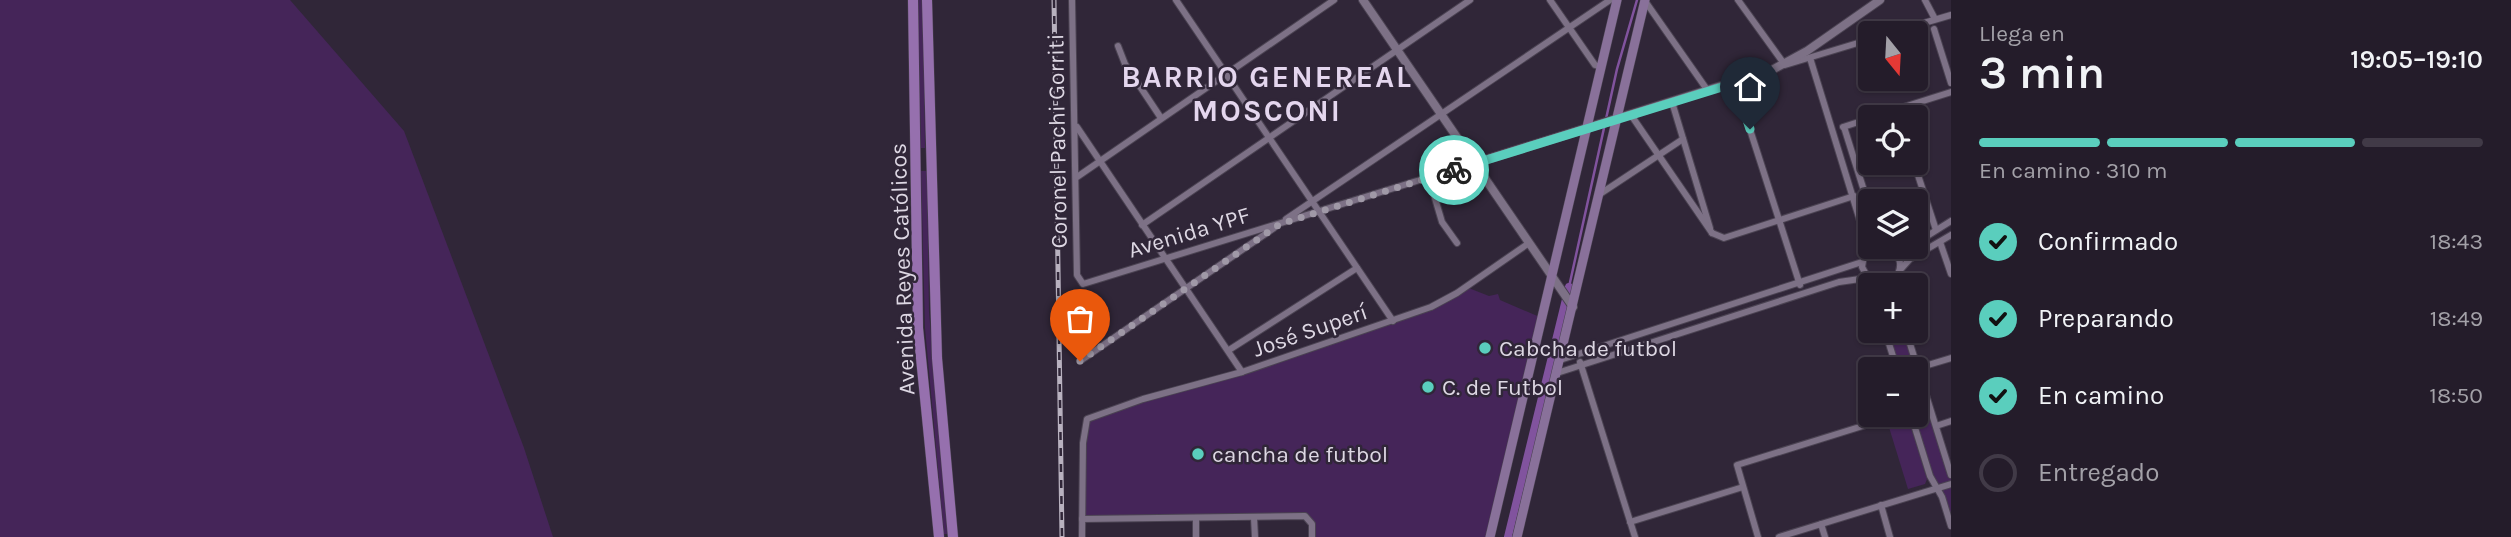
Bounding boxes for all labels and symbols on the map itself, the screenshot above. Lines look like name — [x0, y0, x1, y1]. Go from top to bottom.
north arrow — [1858, 21, 1928, 91]
street label: Coronel Pachi Gorriti — [1042, 33, 1073, 249]
pin — [1720, 57, 1780, 129]
district label: BARRIO GENEREAL MOSCONI — [1121, 59, 1413, 129]
courier — [1419, 135, 1489, 205]
street label: Avenida Reyes Católicos — [885, 142, 920, 396]
street label: Avenida YPF — [1125, 201, 1253, 264]
pin — [1050, 289, 1110, 361]
street label: José Superí — [1249, 298, 1371, 363]
place label: Cabcha de futbol — [1499, 335, 1677, 362]
marker: Cabcha de futbol — [1477, 340, 1493, 356]
place label: C. de Futbol — [1442, 374, 1563, 401]
marker: C. de Futbol — [1420, 379, 1436, 395]
place label: cancha de futbol — [1212, 441, 1388, 468]
marker: cancha de futbol — [1190, 446, 1206, 462]

